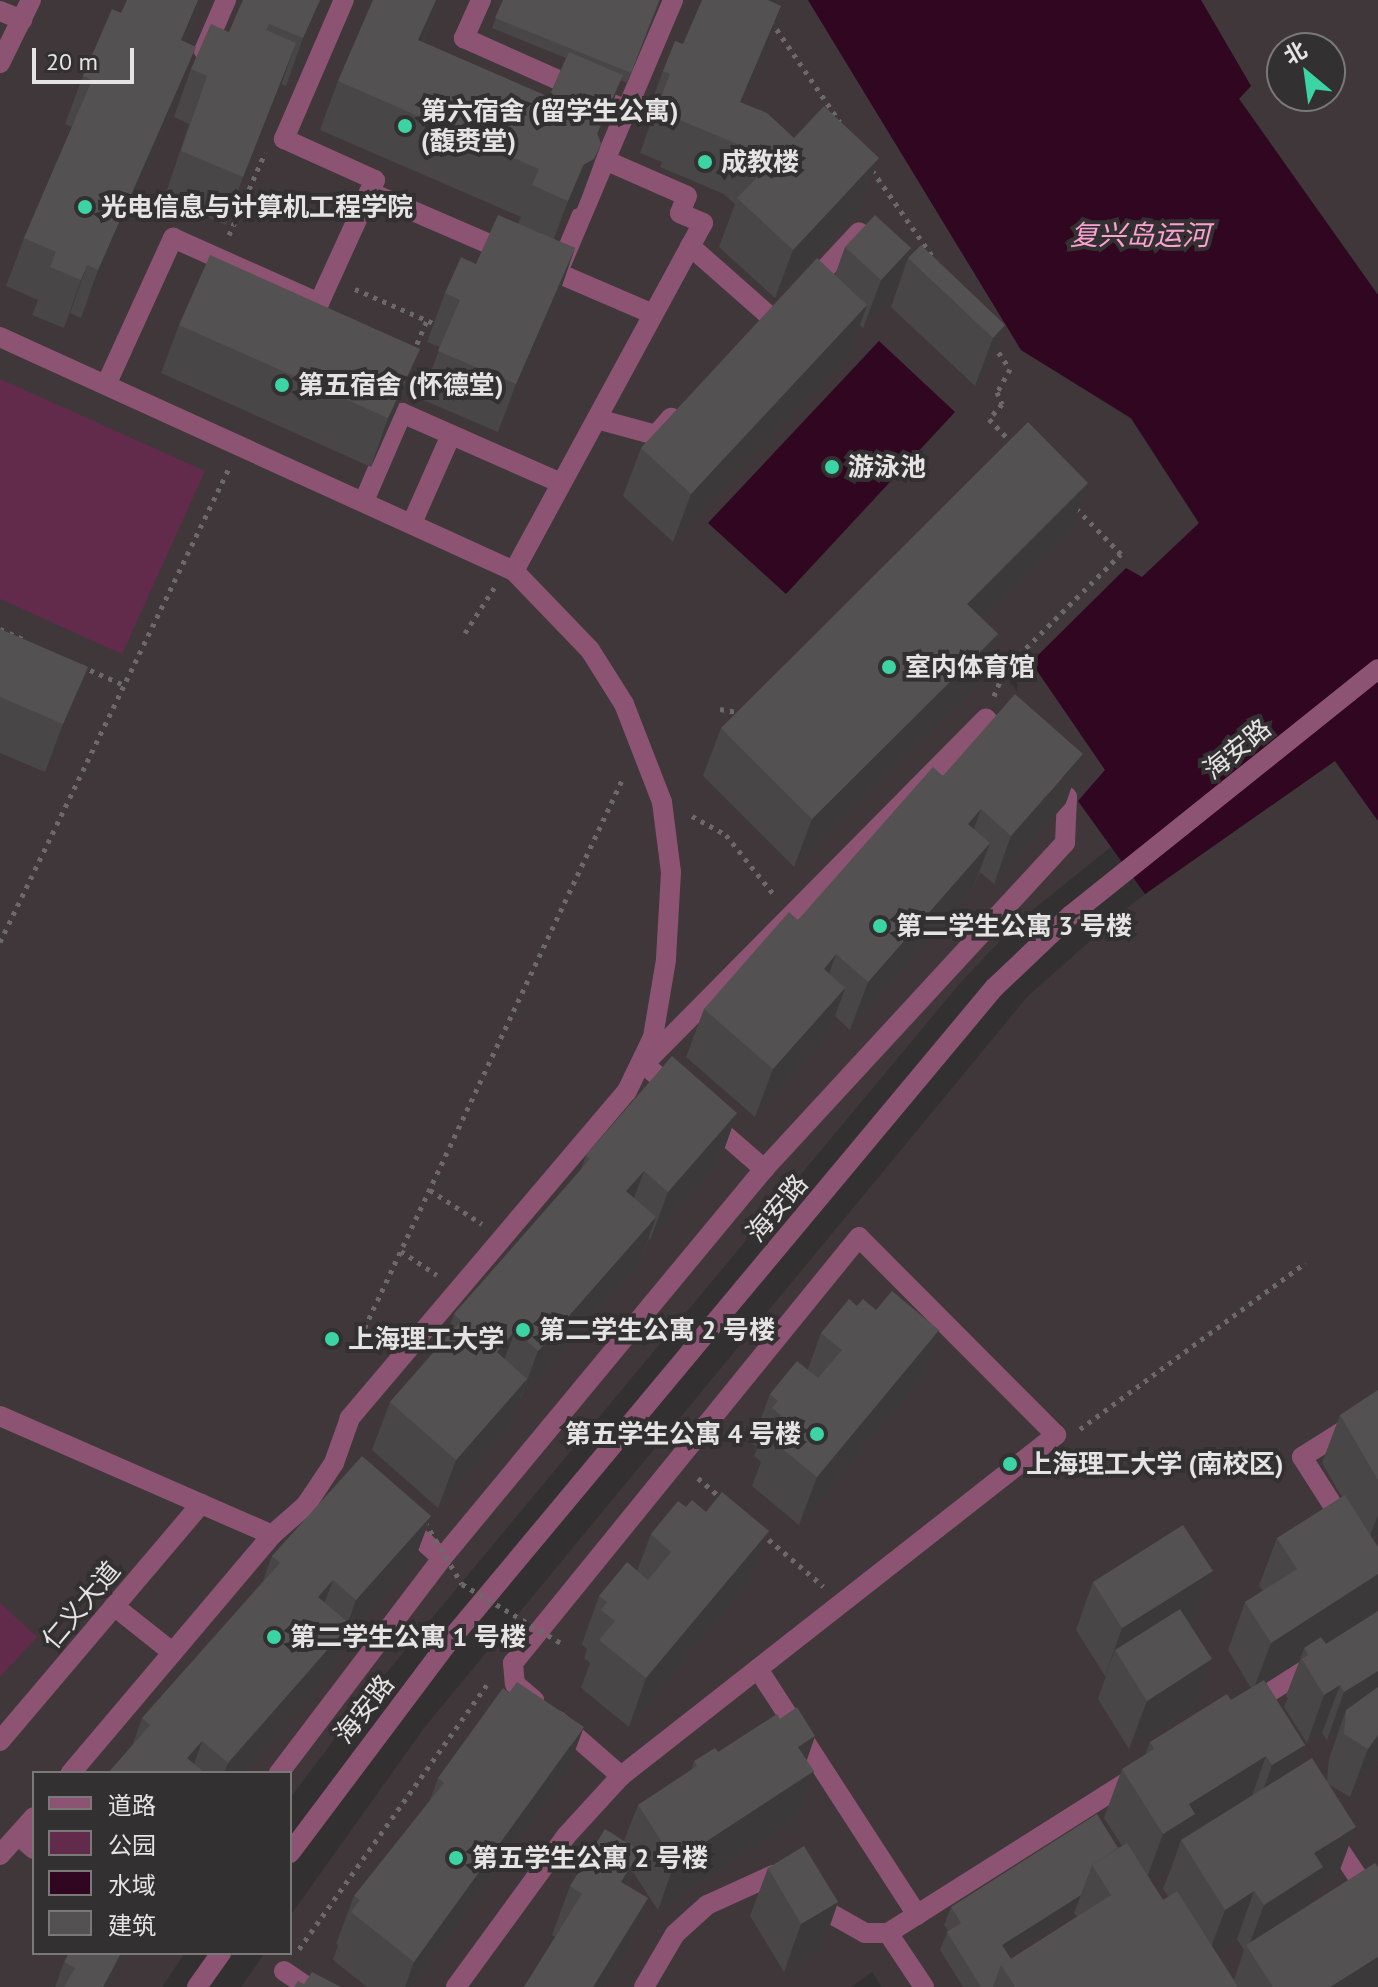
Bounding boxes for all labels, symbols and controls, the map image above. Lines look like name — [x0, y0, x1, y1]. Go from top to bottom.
scale bar — [36, 32, 138, 82]
north arrow — [1266, 32, 1346, 112]
text: 北 — [1279, 35, 1312, 70]
text: 20 m — [46, 46, 98, 77]
place label: 第六宿舍 (留学生公寓) (馥赉堂) — [421, 95, 679, 156]
marker: 第六宿舍 (留学生公寓) (馥赉堂) — [396, 117, 414, 135]
place label: 成教楼 — [721, 146, 799, 178]
marker: 成教楼 — [696, 153, 714, 171]
place label: 光电信息与计算机工程学院 — [101, 191, 413, 223]
marker: 光电信息与计算机工程学院 — [76, 198, 94, 216]
water label: 复兴岛运河 — [1070, 218, 1210, 252]
place label: 第五宿舍 (怀德堂) — [298, 369, 504, 401]
marker: 第五宿舍 (怀德堂) — [273, 376, 291, 394]
place label: 游泳池 — [848, 451, 926, 483]
marker: 游泳池 — [823, 458, 841, 476]
place label: 室内体育馆 — [905, 651, 1035, 683]
marker: 室内体育馆 — [880, 658, 898, 676]
street label: 海安路 — [1197, 712, 1277, 786]
place label: 第二学生公寓 3 号楼 — [896, 910, 1132, 942]
marker: 第二学生公寓 3 号楼 — [871, 917, 889, 935]
street label: 海安路 — [740, 1168, 814, 1248]
place label: 第二学生公寓 2 号楼 — [539, 1314, 775, 1346]
marker: 第二学生公寓 2 号楼 — [514, 1321, 532, 1339]
place label: 上海理工大学 — [348, 1323, 504, 1355]
marker: 上海理工大学 — [323, 1330, 341, 1348]
place label: 第五学生公寓 4 号楼 — [565, 1418, 801, 1450]
marker: 第五学生公寓 4 号楼 — [808, 1425, 826, 1443]
place label: 上海理工大学 (南校区) — [1026, 1448, 1284, 1480]
marker: 上海理工大学 (南校区) — [1001, 1455, 1019, 1473]
street label: 仁义大道 — [36, 1555, 126, 1655]
place label: 第二学生公寓 1 号楼 — [290, 1621, 526, 1653]
marker: 第二学生公寓 1 号楼 — [265, 1628, 283, 1646]
street label: 海安路 — [328, 1669, 400, 1749]
legend — [32, 1771, 292, 1955]
text: 道路 — [108, 1790, 156, 1821]
text: 公园 — [108, 1830, 156, 1861]
place label: 第五学生公寓 2 号楼 — [472, 1842, 708, 1874]
marker: 第五学生公寓 2 号楼 — [447, 1849, 465, 1867]
text: 水域 — [108, 1870, 156, 1901]
text: 建筑 — [108, 1910, 156, 1941]

